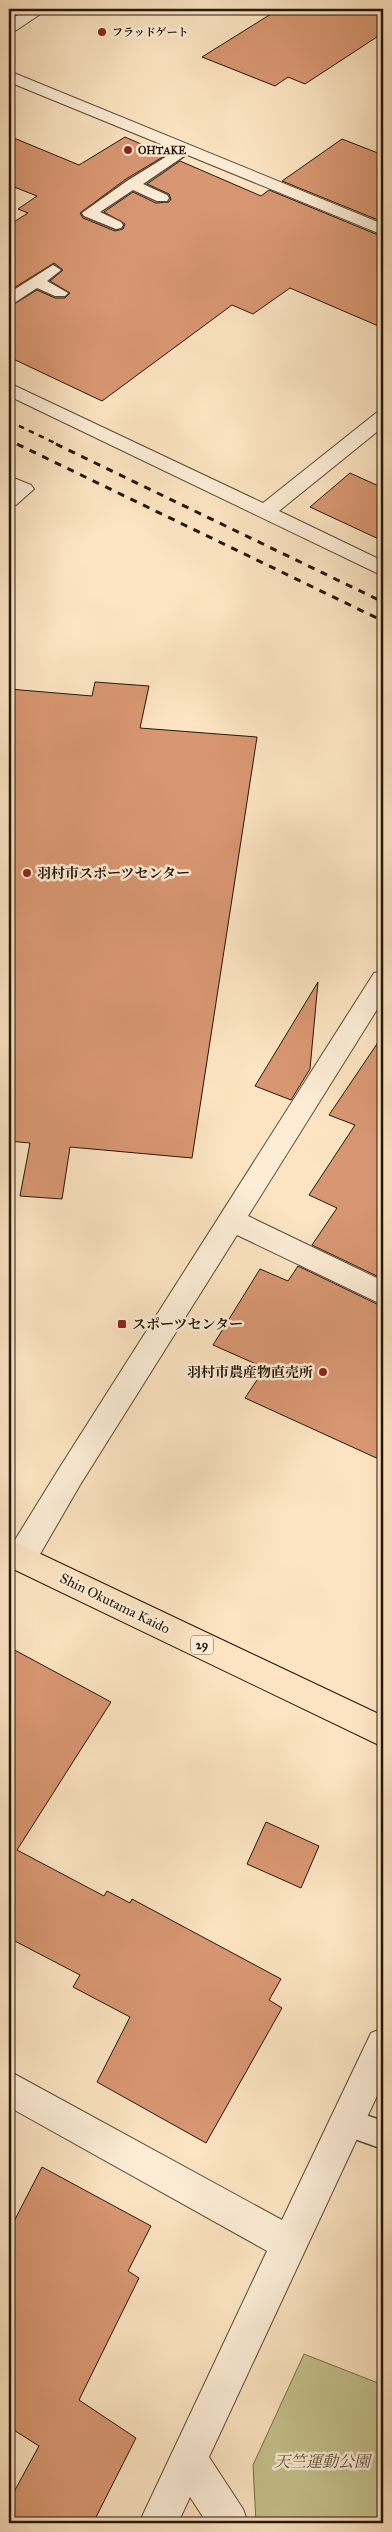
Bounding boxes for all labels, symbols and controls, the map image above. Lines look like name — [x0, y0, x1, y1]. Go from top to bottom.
marker: フラッドゲート — [96, 26, 108, 38]
place label: フラッドゲート — [112, 26, 189, 39]
marker: OHTAKE — [122, 144, 134, 156]
place label: OHTAKE — [138, 144, 186, 157]
place label: 羽村市スポーツセンター — [37, 865, 190, 882]
marker: 羽村市スポーツセンター — [21, 867, 33, 879]
place label: スポーツセンター — [132, 1316, 243, 1333]
marker: スポーツセンター — [116, 1318, 128, 1330]
place label: 羽村市農産物直売所 — [187, 1364, 313, 1381]
marker: 羽村市農産物直売所 — [317, 1366, 329, 1378]
street label: Shin Okutama Kaido — [57, 1569, 173, 1637]
road number: 29 — [191, 1636, 213, 1654]
park label: 天竺運動公園 — [274, 2452, 373, 2471]

